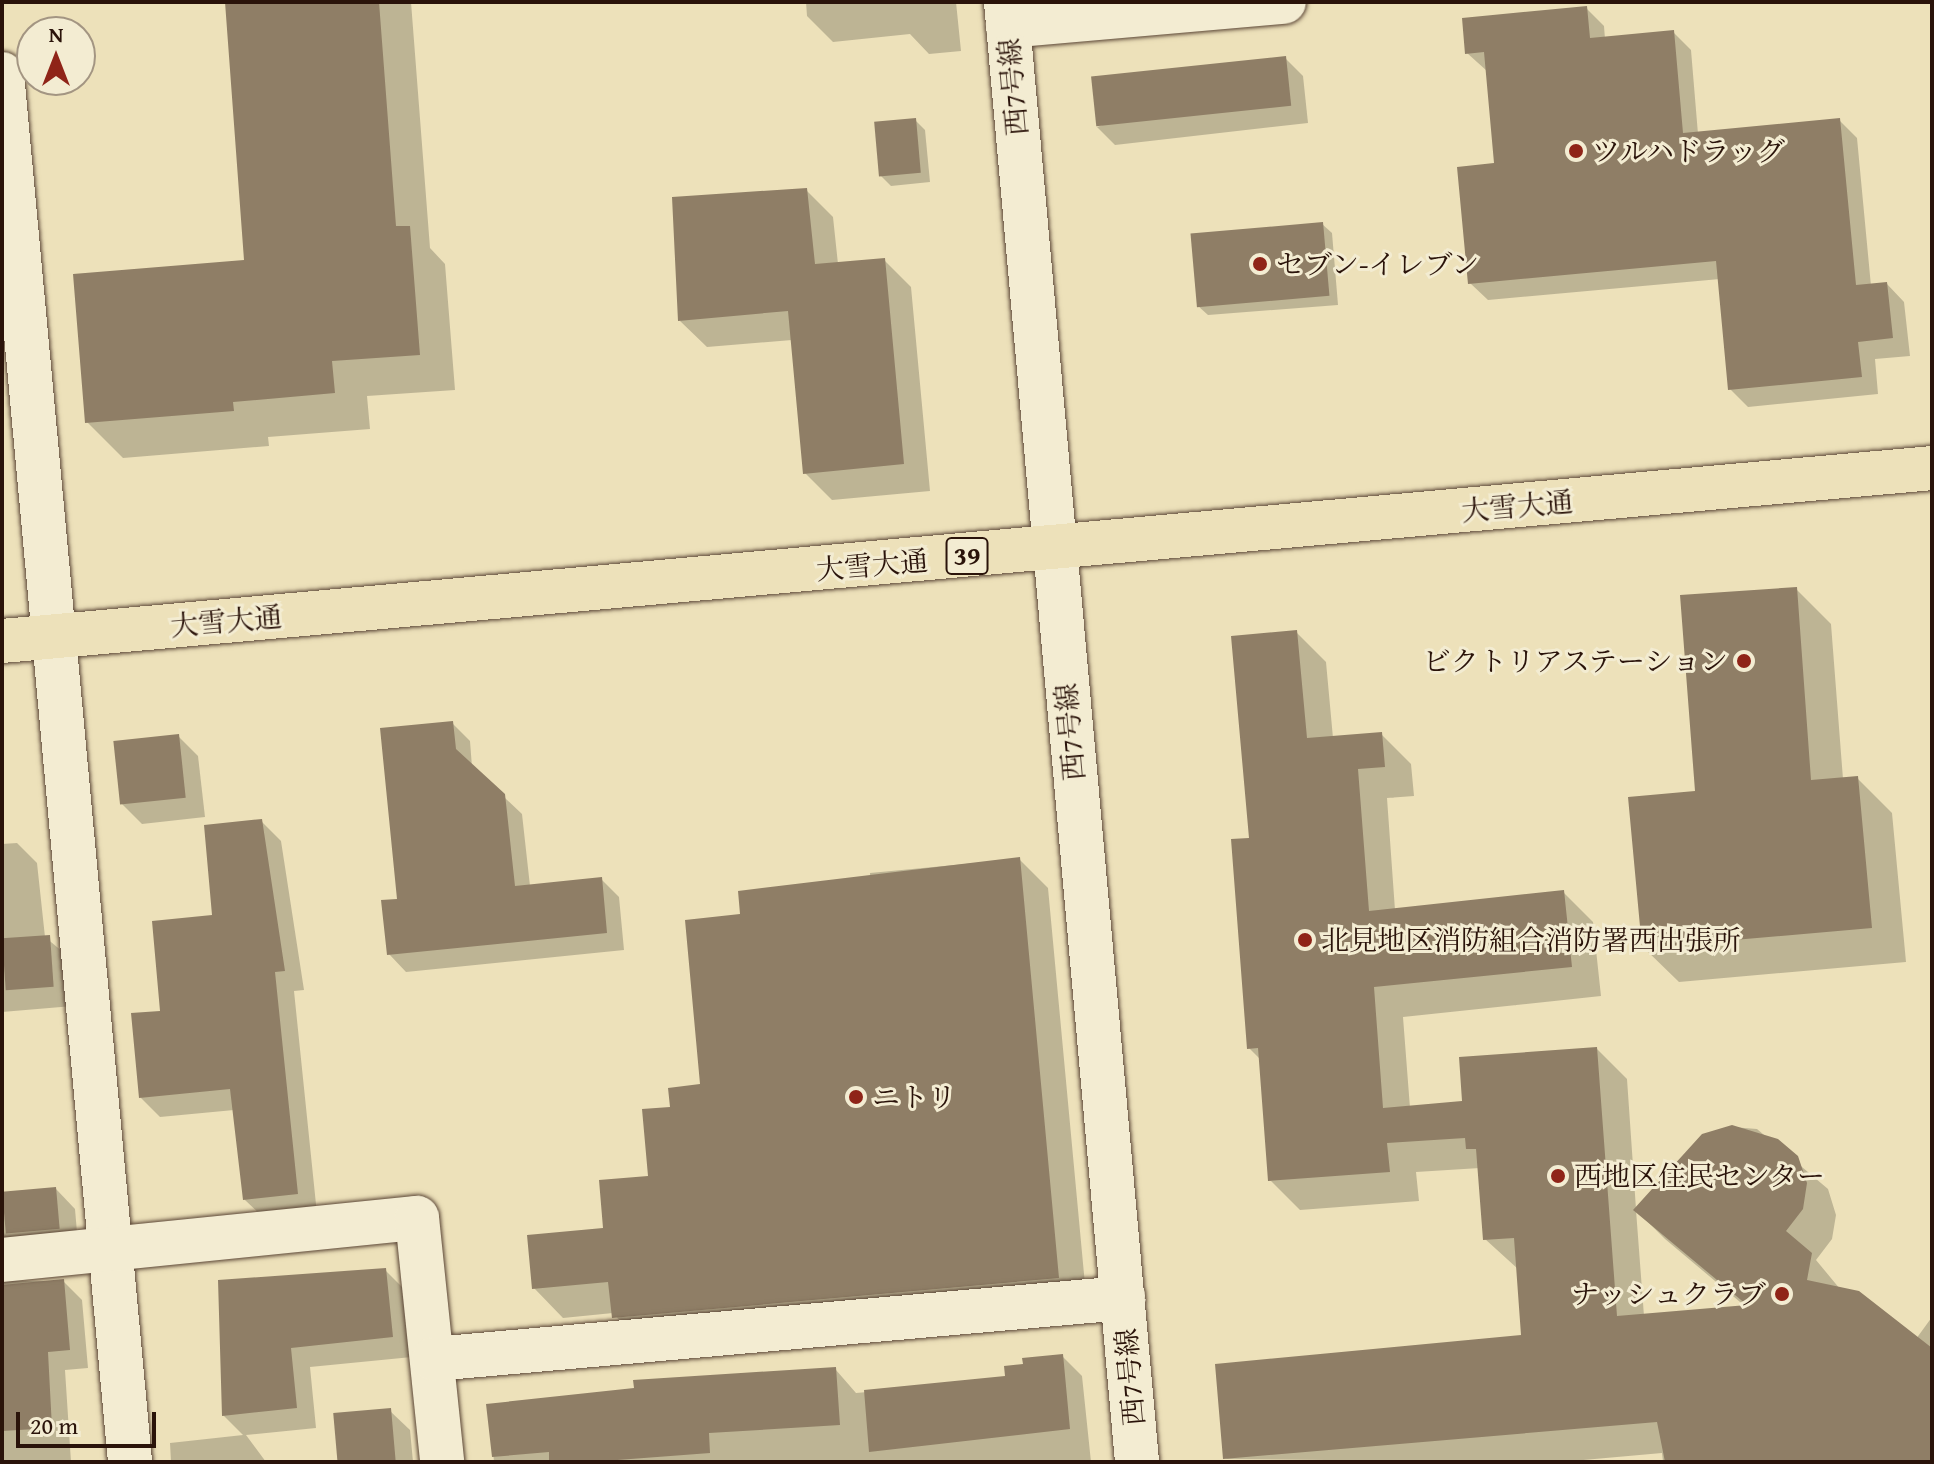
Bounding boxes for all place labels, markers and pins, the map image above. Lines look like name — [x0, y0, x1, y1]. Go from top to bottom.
place label: ツルハドラッグ — [1592, 134, 1788, 168]
marker: ツルハドラッグ — [1567, 142, 1585, 160]
place label: セブン-イレブン — [1276, 247, 1482, 281]
marker: セブン-イレブン — [1251, 255, 1269, 273]
place label: ビクトリアステーション — [1420, 644, 1728, 678]
marker: ビクトリアステーション — [1735, 652, 1753, 670]
place label: 北見地区消防組合消防署西出張所 — [1321, 923, 1741, 957]
marker: 北見地区消防組合消防署西出張所 — [1296, 931, 1314, 949]
place label: ニトリ — [872, 1080, 956, 1114]
marker: ニトリ — [847, 1088, 865, 1106]
place label: 西地区住民センター — [1574, 1159, 1826, 1193]
marker: 西地区住民センター — [1549, 1167, 1567, 1185]
place label: ナッシュクラブ — [1570, 1277, 1766, 1311]
marker: ナッシュクラブ — [1773, 1285, 1791, 1303]

